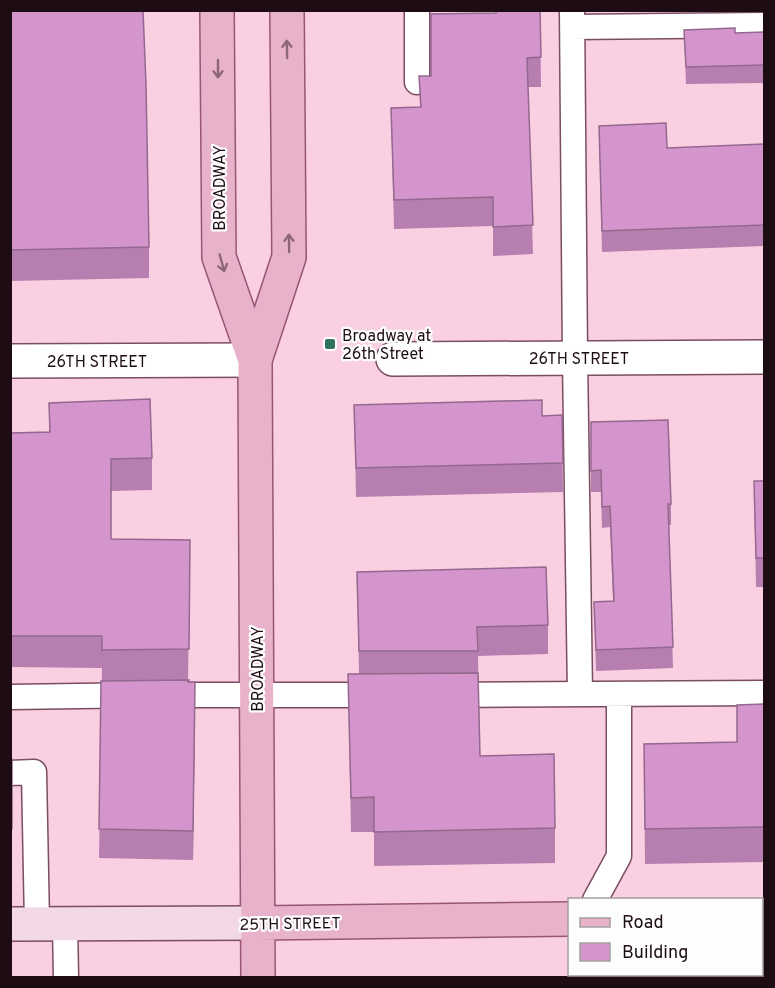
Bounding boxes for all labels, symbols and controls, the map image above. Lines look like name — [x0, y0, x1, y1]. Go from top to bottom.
one-way arrow — [281, 39, 293, 59]
one-way arrow — [212, 58, 224, 78]
street label: BROADWAY — [211, 145, 231, 231]
one-way arrow — [283, 234, 295, 254]
one-way arrow — [217, 253, 228, 272]
place label: Broadway at 26th Street — [342, 327, 431, 365]
marker: Broadway at 26th Street — [323, 337, 337, 351]
street label: 26TH STREET — [529, 350, 629, 370]
street label: 26TH STREET — [47, 353, 147, 373]
street label: BROADWAY — [249, 626, 269, 712]
legend — [568, 898, 763, 976]
text: Road — [622, 912, 664, 935]
street label: 25TH STREET — [239, 914, 341, 936]
text: Building — [622, 942, 688, 965]

